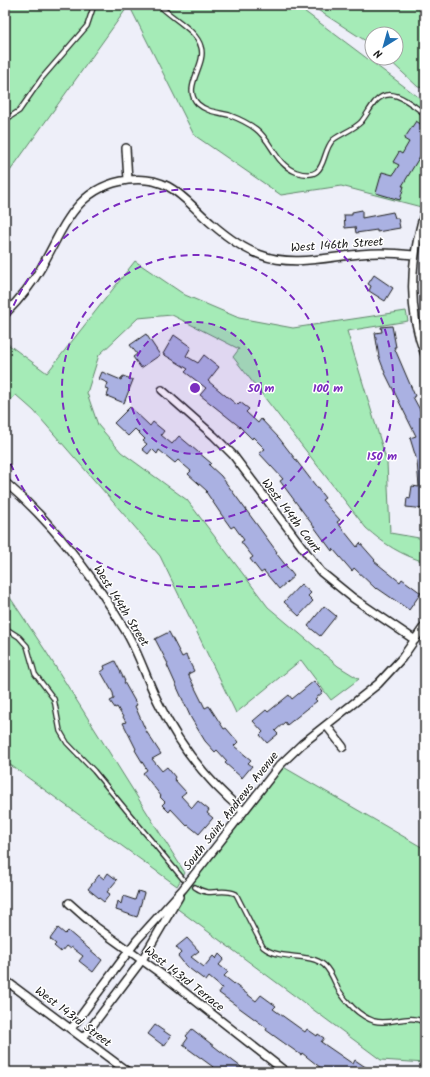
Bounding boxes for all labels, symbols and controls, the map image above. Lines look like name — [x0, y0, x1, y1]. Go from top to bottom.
north arrow — [364, 26, 404, 66]
text: N — [370, 44, 387, 62]
street label: West 146th Street — [290, 232, 384, 258]
text: 50 m — [247, 379, 275, 398]
text: 100 m — [313, 379, 343, 398]
centre of rings — [188, 381, 202, 395]
text: 150 m — [367, 447, 397, 466]
street label: West 144th Court — [257, 475, 326, 558]
street label: West 144th Street — [88, 562, 154, 651]
street label: South Saint Andrews Avenue — [178, 747, 284, 875]
street label: West 143rd Terrace — [140, 942, 229, 1017]
street label: West 143rd Street — [31, 982, 116, 1052]

